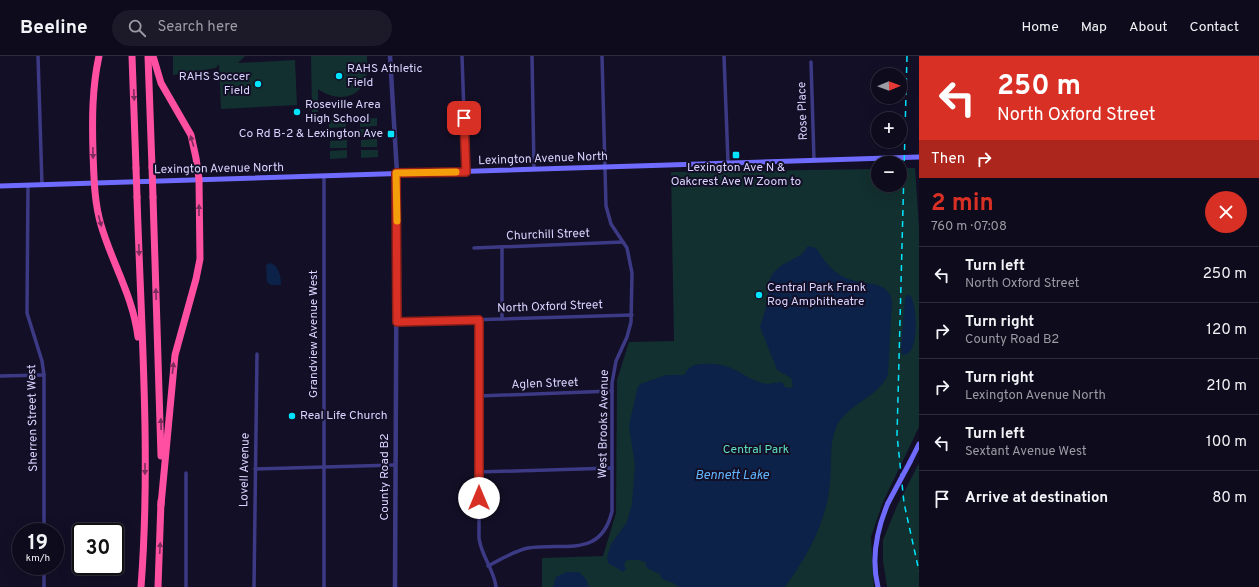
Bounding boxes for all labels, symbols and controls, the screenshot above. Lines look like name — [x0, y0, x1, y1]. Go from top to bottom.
search box — [112, 10, 392, 46]
text: Beeline — [20, 16, 88, 40]
icon: search — [126, 17, 148, 39]
text: Search here — [158, 18, 238, 37]
text: Home — [1022, 19, 1059, 36]
text: Map — [1081, 19, 1107, 36]
text: About — [1129, 19, 1168, 36]
text: Contact — [1190, 19, 1239, 36]
place label: RAHS Athletic Field — [347, 61, 422, 91]
north arrow — [871, 68, 907, 104]
map controls — [871, 68, 907, 192]
place label: RAHS Soccer Field — [179, 69, 250, 99]
text: 250 m — [997, 69, 1081, 105]
marker: RAHS Athletic Field — [334, 71, 344, 81]
icon: left — [931, 72, 983, 124]
marker: RAHS Soccer Field — [253, 79, 263, 89]
street label: Rose Place — [794, 81, 812, 141]
one-way arrow — [130, 89, 137, 101]
place label: Roseville Area High School — [305, 97, 380, 127]
pin — [447, 101, 481, 135]
text: North Oxford Street — [997, 104, 1156, 127]
marker: Roseville Area High School — [292, 107, 302, 117]
icon: arrive — [453, 107, 475, 129]
button: + — [871, 112, 907, 148]
place label: Co Rd B-2 & Lexington Ave — [239, 126, 383, 142]
marker: Co Rd B-2 & Lexington Ave — [386, 129, 396, 139]
one-way arrow — [189, 135, 195, 147]
one-way arrow — [90, 147, 96, 160]
icon: right — [973, 148, 995, 170]
street label: Lexington Avenue North — [478, 149, 608, 169]
marker: Lexington Ave N & Oakcrest Ave W Zoom to — [731, 150, 741, 160]
text: Then — [931, 150, 965, 169]
button: − — [871, 156, 907, 192]
street label: Lexington Avenue North — [154, 160, 284, 178]
place label: Lexington Ave N & Oakcrest Ave W Zoom to — [671, 160, 802, 190]
text: 2 min — [931, 189, 994, 219]
button: close — [1205, 191, 1247, 233]
one-way arrow — [196, 203, 202, 216]
one-way arrow — [97, 215, 103, 227]
text: 760 m · 07:08 — [931, 219, 1007, 235]
street label: Churchill Street — [506, 226, 590, 244]
one-way arrow — [136, 244, 142, 257]
text: Turn left — [965, 257, 1025, 276]
icon: left — [931, 264, 953, 286]
text: 250 m — [1203, 265, 1247, 284]
street label: Grandview Avenue West — [306, 270, 322, 398]
text: North Oxford Street — [965, 276, 1080, 292]
place label: Central Park Frank Rog Amphitheatre — [767, 280, 866, 310]
one-way arrow — [153, 288, 160, 300]
marker: Central Park Frank Rog Amphitheatre — [754, 290, 764, 300]
street label: North Oxford Street — [497, 297, 603, 317]
text: Turn right — [965, 313, 1034, 332]
icon: right — [931, 320, 953, 342]
text: 120 m — [1206, 321, 1247, 340]
text: County Road B2 — [965, 332, 1059, 348]
one-way arrow — [170, 362, 176, 374]
street label: Sherren Street West — [24, 364, 42, 472]
street label: West Brooks Avenue — [595, 369, 613, 479]
text: Turn right — [965, 369, 1034, 388]
street label: Aglen Street — [511, 375, 579, 393]
icon: right — [931, 376, 953, 398]
text: 210 m — [1206, 377, 1247, 396]
text: Lexington Avenue North — [965, 388, 1106, 404]
place label: Real Life Church — [300, 408, 388, 424]
marker: Real Life Church — [287, 411, 297, 421]
one-way arrow — [157, 418, 164, 430]
text: Turn left — [965, 425, 1025, 444]
icon: left — [931, 432, 953, 454]
street label: Lovell Avenue — [236, 433, 254, 507]
street label: County Road B2 — [377, 433, 393, 521]
text: 100 m — [1206, 433, 1247, 452]
park label: Central Park — [723, 442, 789, 458]
text: Sextant Avenue West — [965, 444, 1087, 460]
one-way arrow — [142, 463, 148, 476]
water label: Bennett Lake — [695, 468, 769, 484]
position arrow — [458, 477, 500, 519]
icon: arrive — [931, 488, 953, 510]
text: Arrive at destination — [965, 489, 1108, 508]
text: 80 m — [1212, 489, 1247, 508]
speed limit sign: 30 — [72, 523, 124, 575]
text: 19 — [28, 531, 48, 557]
one-way arrow — [156, 542, 163, 554]
text: km/h — [26, 552, 50, 565]

